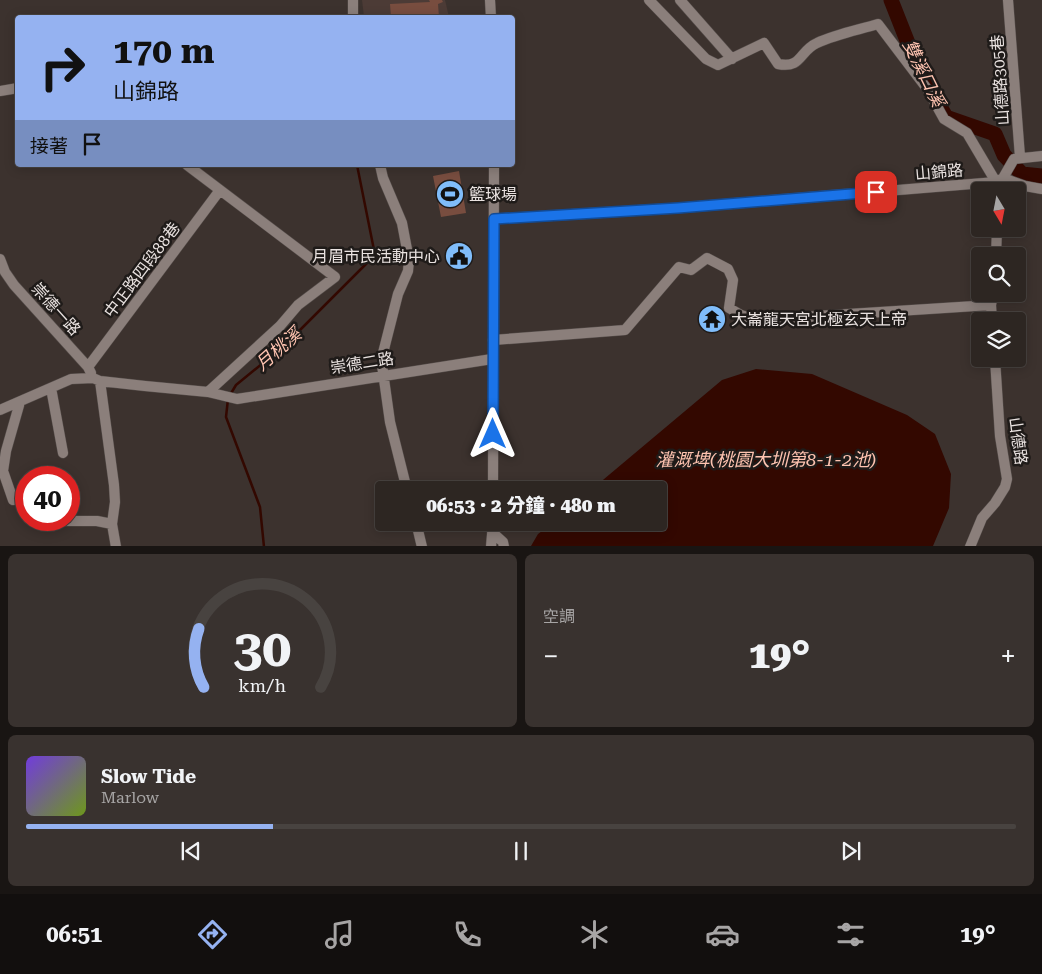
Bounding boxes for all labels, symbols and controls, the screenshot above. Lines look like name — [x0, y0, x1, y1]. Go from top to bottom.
text: 170 m — [113, 31, 214, 72]
street label: 山德路305巷 — [987, 34, 1013, 126]
icon: right — [30, 35, 95, 100]
water label: 雙溪口溪 — [899, 36, 951, 113]
text: 山錦路 — [113, 79, 179, 104]
icon: arrive — [78, 130, 106, 158]
text: 接著 — [30, 135, 68, 158]
street label: 山錦路 — [914, 160, 964, 184]
pin — [855, 171, 897, 213]
icon: arrive — [862, 178, 890, 206]
sports icon: 籃球場 — [435, 179, 465, 209]
north arrow — [971, 182, 1026, 238]
map controls — [971, 182, 1026, 367]
place label: 籃球場 — [469, 185, 517, 204]
street label: 中正路四段88巷 — [100, 219, 184, 321]
public building icon: 月眉市民活動中心 — [444, 241, 474, 271]
place label: 月眉市民活動中心 — [312, 247, 440, 266]
button: search — [971, 247, 1026, 302]
street label: 崇德一路 — [28, 279, 84, 339]
temple icon: 大崙龍天宮北極玄天上帝 — [697, 304, 727, 334]
place label: 大崙龍天宮北極玄天上帝 — [731, 310, 907, 329]
button: layers — [971, 312, 1026, 367]
water label: 月桃溪 — [251, 321, 308, 375]
street label: 崇德二路 — [329, 349, 395, 377]
position arrow — [466, 407, 518, 459]
street label: 山德路 — [1005, 416, 1031, 466]
water label: 灌溉埤(桃園大圳第8-1-2池) — [655, 449, 877, 470]
speed limit sign: 40 — [15, 466, 80, 531]
text: 06:53 · 2 分鐘 · 480 m — [426, 494, 616, 517]
text: 空調 — [543, 607, 575, 626]
text: 30 — [233, 618, 292, 679]
text: 19° — [749, 633, 810, 677]
text: − — [543, 640, 559, 673]
text: + — [1000, 640, 1016, 673]
text: km/h — [239, 675, 287, 696]
text: Slow Tide — [101, 765, 196, 788]
text: Marlow — [101, 788, 159, 807]
icon: previous — [177, 837, 205, 865]
icon: pause — [507, 837, 535, 865]
icon: next — [837, 837, 865, 865]
icon: directions — [195, 917, 230, 952]
icon: music — [322, 917, 357, 952]
icon: phone — [450, 917, 485, 952]
icon: climate — [577, 917, 612, 952]
icon: car — [705, 917, 740, 952]
icon: filters — [833, 917, 868, 952]
text: 06:51 — [46, 922, 102, 947]
text: 19° — [960, 922, 996, 947]

